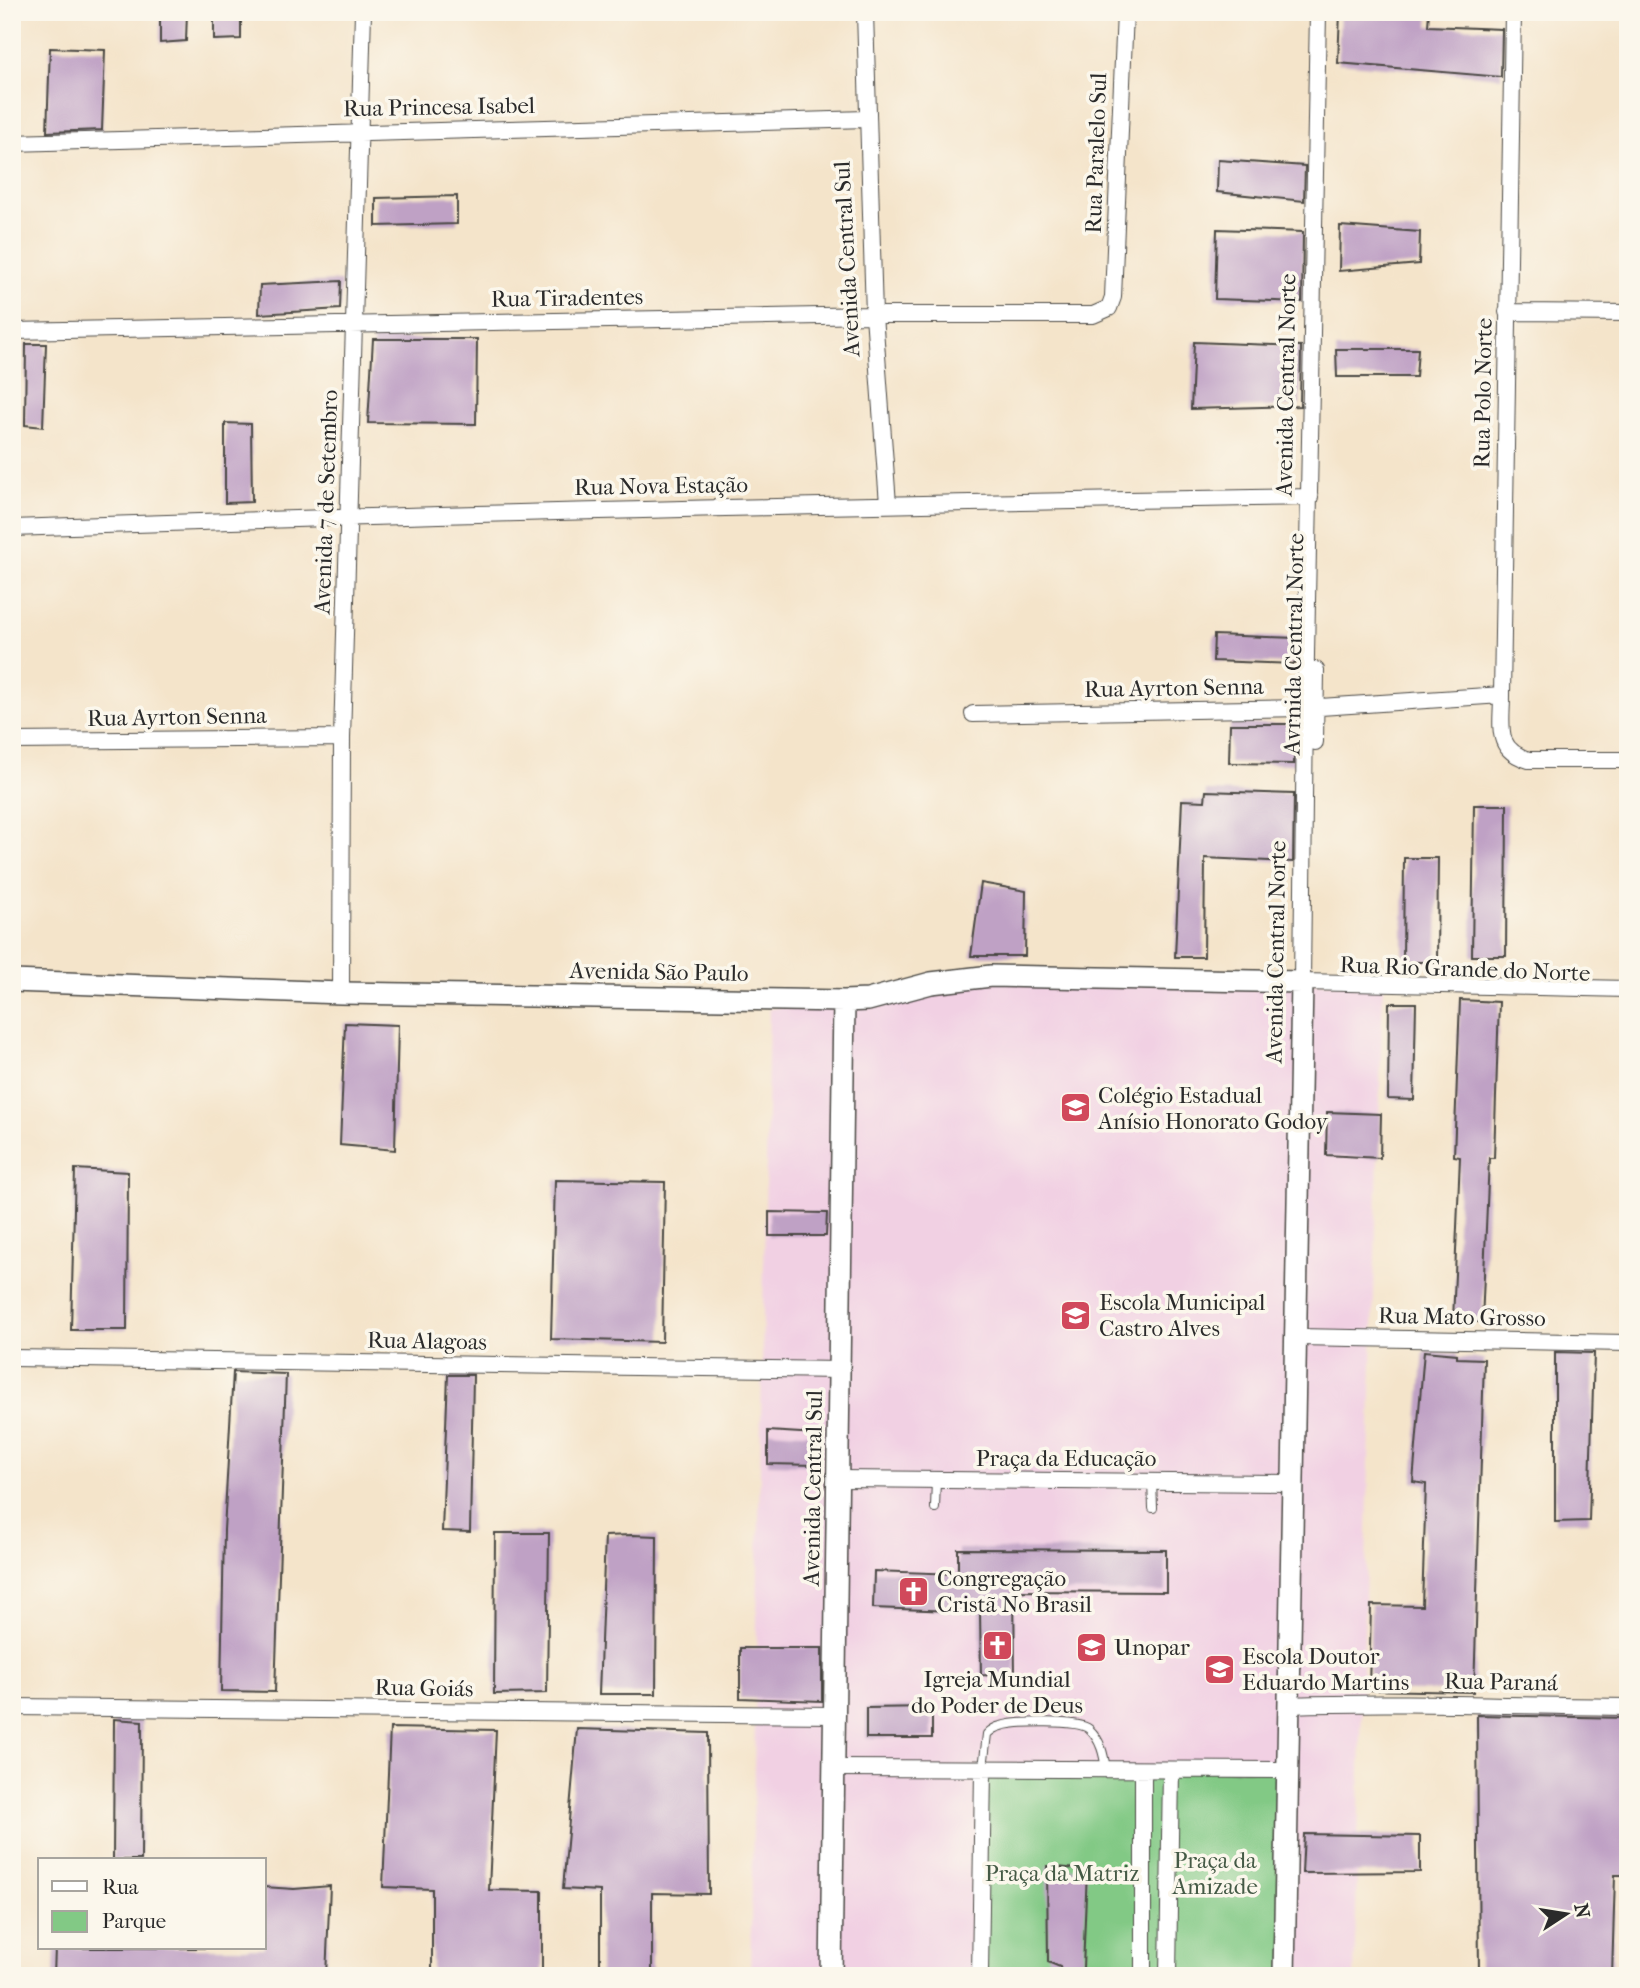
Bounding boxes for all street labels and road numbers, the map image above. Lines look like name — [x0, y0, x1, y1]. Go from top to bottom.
street label: Rua Paralelo Sul — [1080, 71, 1112, 234]
street label: Rua Princesa Isabel — [343, 92, 536, 122]
street label: Avenida Central Sul — [828, 160, 866, 359]
street label: Avenida Central Norte — [1271, 273, 1301, 498]
street label: Rua Tiradentes — [491, 283, 643, 313]
street label: Rua Polo Norte — [1468, 317, 1498, 469]
street label: Avenida 7 de Setembro — [309, 389, 343, 616]
street label: Rua Nova Estação — [574, 471, 748, 501]
street label: Avrnida Central Norte — [1279, 533, 1309, 756]
street label: Rua Ayrton Senna — [1084, 673, 1264, 703]
street label: Rua Ayrton Senna — [87, 702, 267, 732]
street label: Avenida Central Norte — [1261, 840, 1291, 1065]
street label: Rua Rio Grande do Norte — [1339, 951, 1591, 987]
street label: Avenida São Paulo — [568, 957, 749, 987]
street label: Rua Mato Grosso — [1378, 1302, 1546, 1332]
street label: Rua Alagoas — [367, 1326, 487, 1356]
street label: Avenida Central Sul — [798, 1389, 828, 1587]
street label: Praça da Educação — [976, 1445, 1156, 1472]
street label: Rua Paraná — [1444, 1668, 1558, 1696]
street label: Rua Goiás — [374, 1674, 474, 1702]

